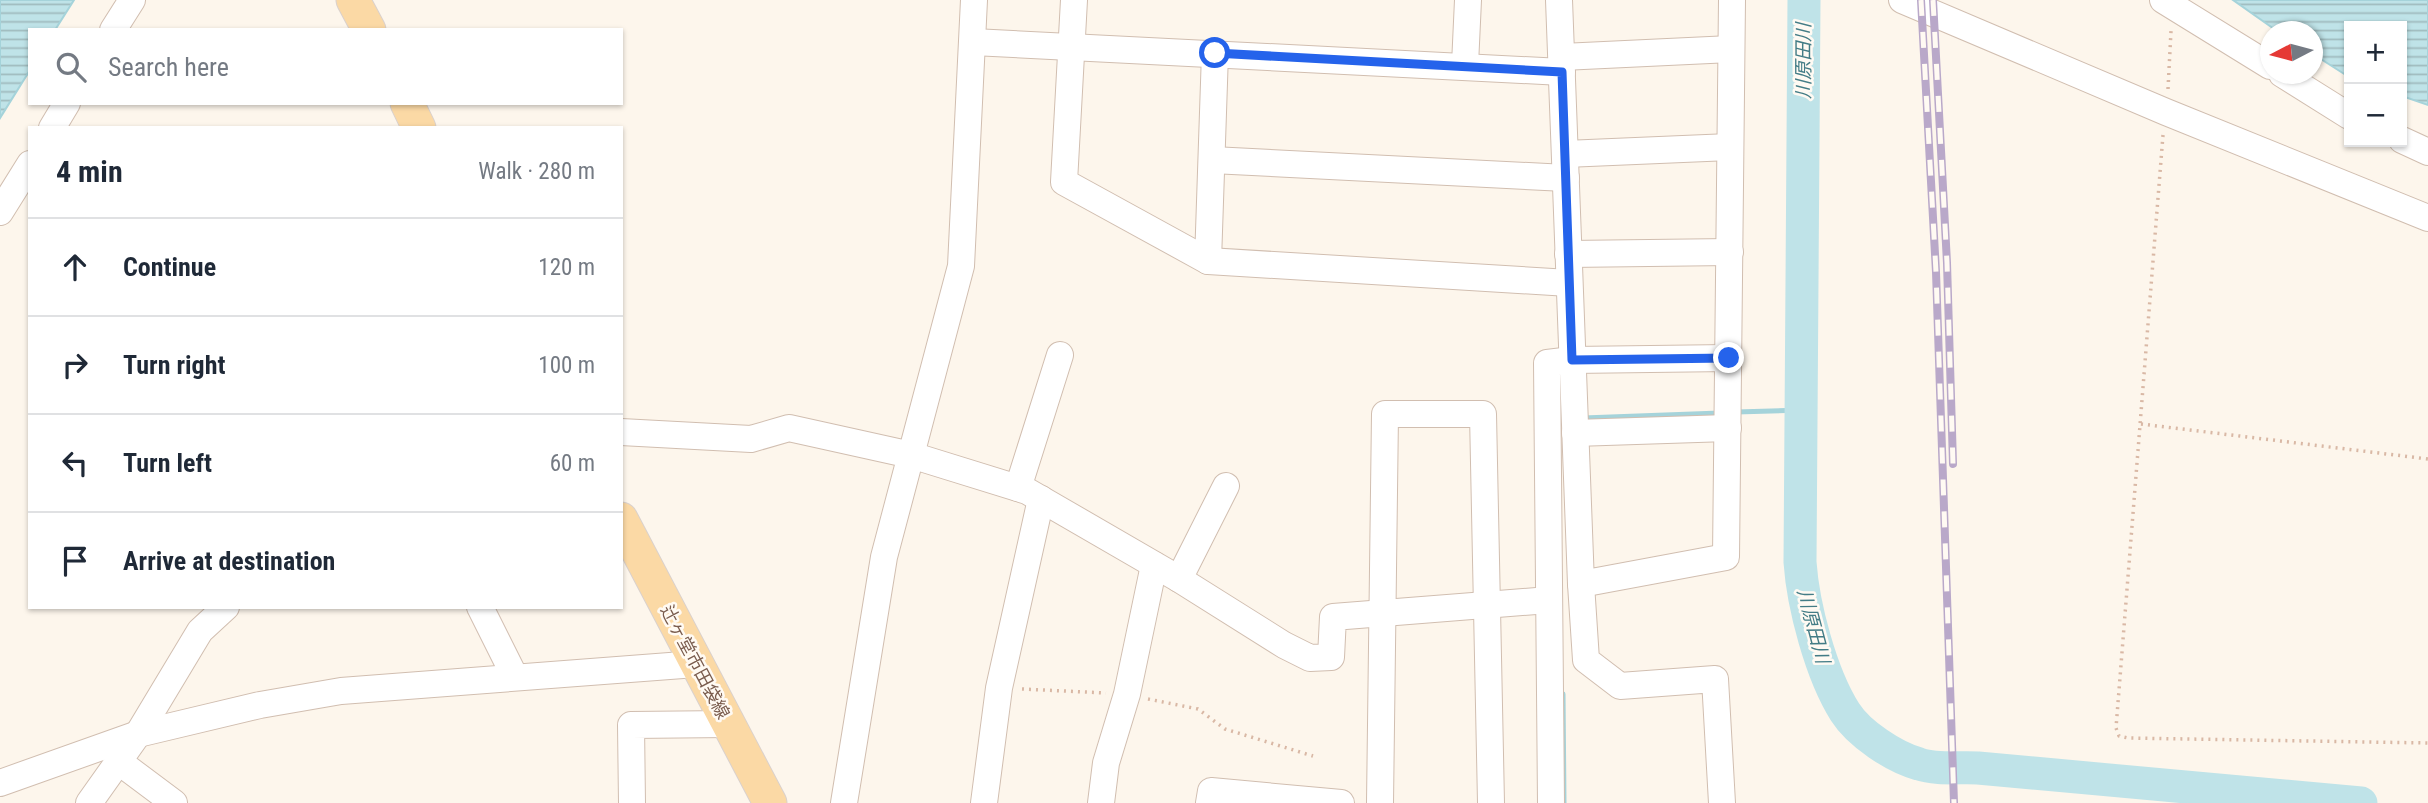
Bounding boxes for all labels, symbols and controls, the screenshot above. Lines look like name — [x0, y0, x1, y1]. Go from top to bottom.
water label: 川原田川 — [1792, 21, 1815, 99]
north arrow — [2260, 21, 2323, 84]
map controls — [2344, 21, 2407, 147]
button: + — [2344, 21, 2407, 84]
search box — [28, 28, 623, 105]
route start — [1199, 37, 1230, 68]
icon: search — [52, 48, 90, 86]
text: Search here — [108, 52, 229, 82]
button: − — [2344, 84, 2407, 147]
text: 4 min — [56, 154, 123, 189]
text: Walk · 280 m — [478, 158, 595, 185]
icon: ahead — [56, 248, 94, 286]
text: Continue — [123, 252, 216, 282]
text: 120 m — [538, 254, 595, 281]
route end — [1713, 342, 1744, 373]
icon: right — [56, 346, 94, 384]
text: Turn right — [123, 350, 225, 380]
text: 100 m — [538, 352, 595, 379]
icon: left — [56, 444, 94, 482]
text: Turn left — [123, 448, 212, 478]
text: 60 m — [550, 450, 595, 477]
icon: arrive — [56, 542, 94, 580]
text: Arrive at destination — [123, 546, 335, 576]
water label: 川原田川 — [1793, 586, 1835, 668]
street label: 辻ヶ堂市田袋線 — [657, 601, 734, 722]

